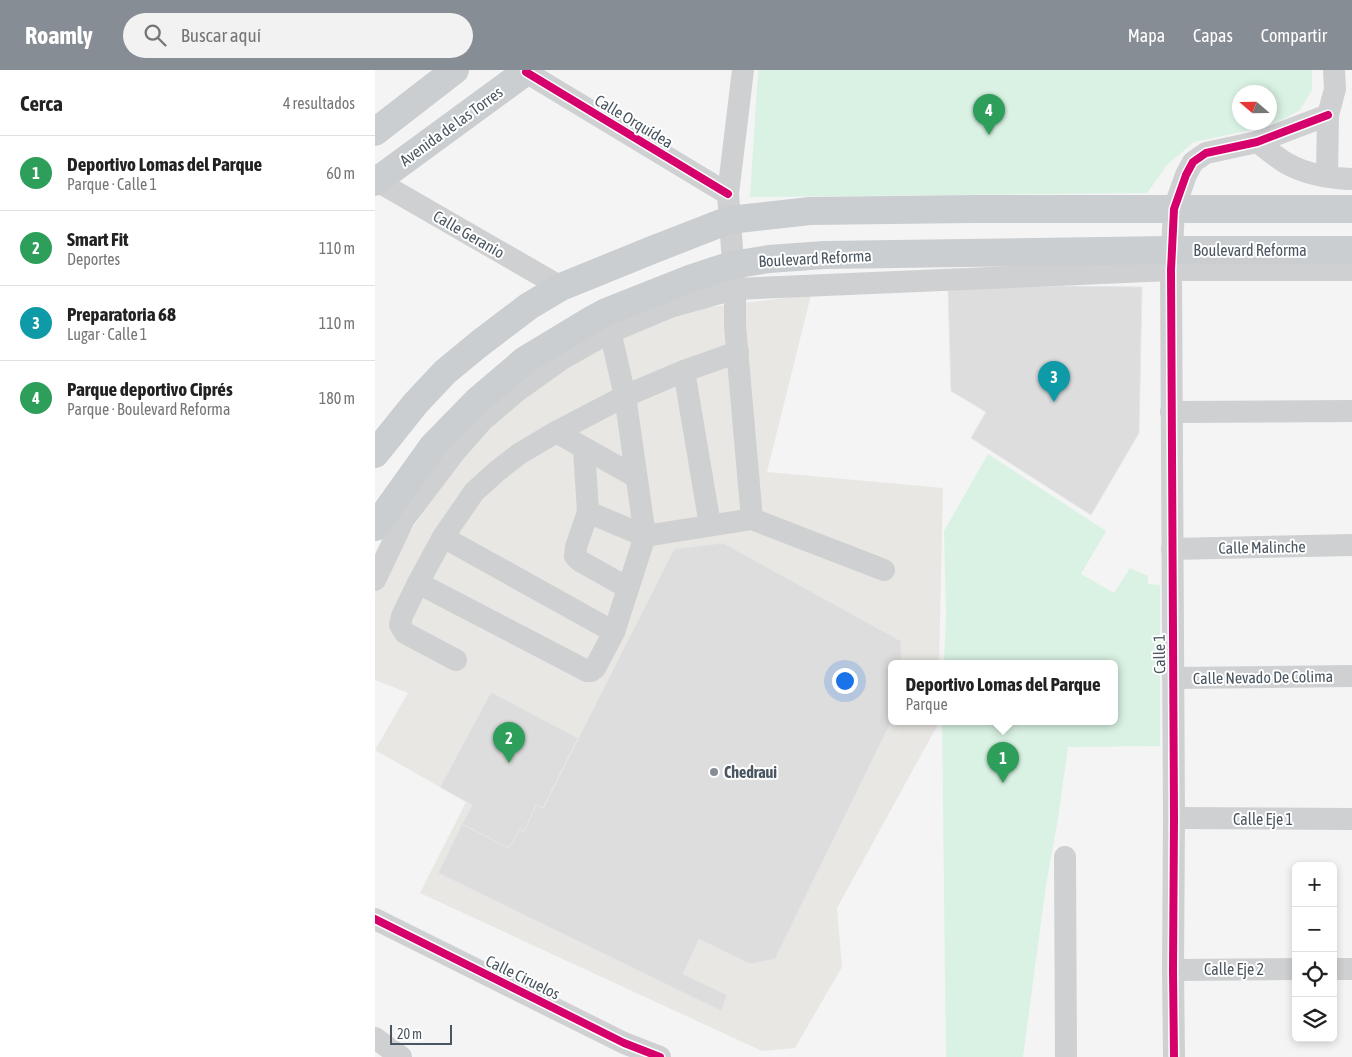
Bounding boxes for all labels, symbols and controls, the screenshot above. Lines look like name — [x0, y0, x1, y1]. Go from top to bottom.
search box — [123, 13, 473, 58]
icon: search — [141, 21, 169, 49]
text: Roamly — [25, 22, 93, 49]
text: Buscar aquí — [181, 24, 261, 46]
text: Mapa — [1128, 25, 1165, 46]
text: Capas — [1193, 25, 1233, 46]
text: Compartir — [1261, 25, 1327, 46]
street label: Avenida de las Torres — [396, 82, 506, 169]
north arrow — [1232, 85, 1277, 130]
text: Cerca — [20, 91, 63, 115]
street label: Calle Orquídea — [591, 91, 676, 152]
text: 4 resultados — [283, 94, 355, 112]
pin: 4 — [973, 94, 1005, 135]
text: Deportivo Lomas del Parque — [67, 153, 262, 175]
text: 1 — [32, 164, 40, 182]
text: 60 m — [326, 164, 355, 182]
text: Parque · Calle 1 — [67, 175, 157, 193]
street label: Calle Geranio — [430, 206, 508, 262]
text: Smart Fit — [67, 228, 128, 250]
text: 2 — [32, 239, 40, 257]
text: 110 m — [319, 239, 355, 257]
street label: Boulevard Reforma — [1193, 241, 1307, 259]
street label: Boulevard Reforma — [758, 246, 872, 270]
text: Deportes — [67, 250, 120, 268]
text: Preparatoria 68 — [67, 303, 176, 325]
text: 3 — [32, 314, 40, 332]
text: 110 m — [319, 314, 355, 332]
text: Lugar · Calle 1 — [67, 325, 147, 343]
pin: 3 — [1038, 361, 1070, 402]
text: Parque deportivo Ciprés — [67, 378, 233, 400]
text: 4 — [32, 389, 40, 407]
text: 180 m — [319, 389, 355, 407]
text: Parque · Boulevard Reforma — [67, 400, 230, 418]
street label: Calle Malinche — [1218, 537, 1306, 557]
street label: Calle 1 — [1150, 634, 1168, 674]
popup — [888, 660, 1118, 725]
street label: Calle Nevado De Colima — [1193, 667, 1333, 687]
your location — [832, 668, 858, 694]
text: Deportivo Lomas del Parque — [905, 673, 1101, 695]
text: Parque — [905, 695, 948, 713]
pin: 2 — [493, 722, 525, 763]
pin: 1 — [987, 742, 1019, 783]
place label: Chedraui — [724, 763, 777, 781]
marker: Chedraui — [708, 766, 720, 778]
street label: Calle Eje 1 — [1233, 810, 1293, 829]
map controls — [1292, 862, 1337, 1042]
button: + — [1292, 862, 1337, 907]
button: − — [1292, 907, 1337, 952]
street label: Calle Ciruelos — [483, 951, 563, 1003]
button: locate — [1292, 952, 1337, 997]
street label: Calle Eje 2 — [1204, 960, 1264, 979]
button: layers — [1292, 997, 1337, 1042]
scale bar — [390, 1022, 453, 1045]
text: 20 m — [397, 1026, 422, 1042]

